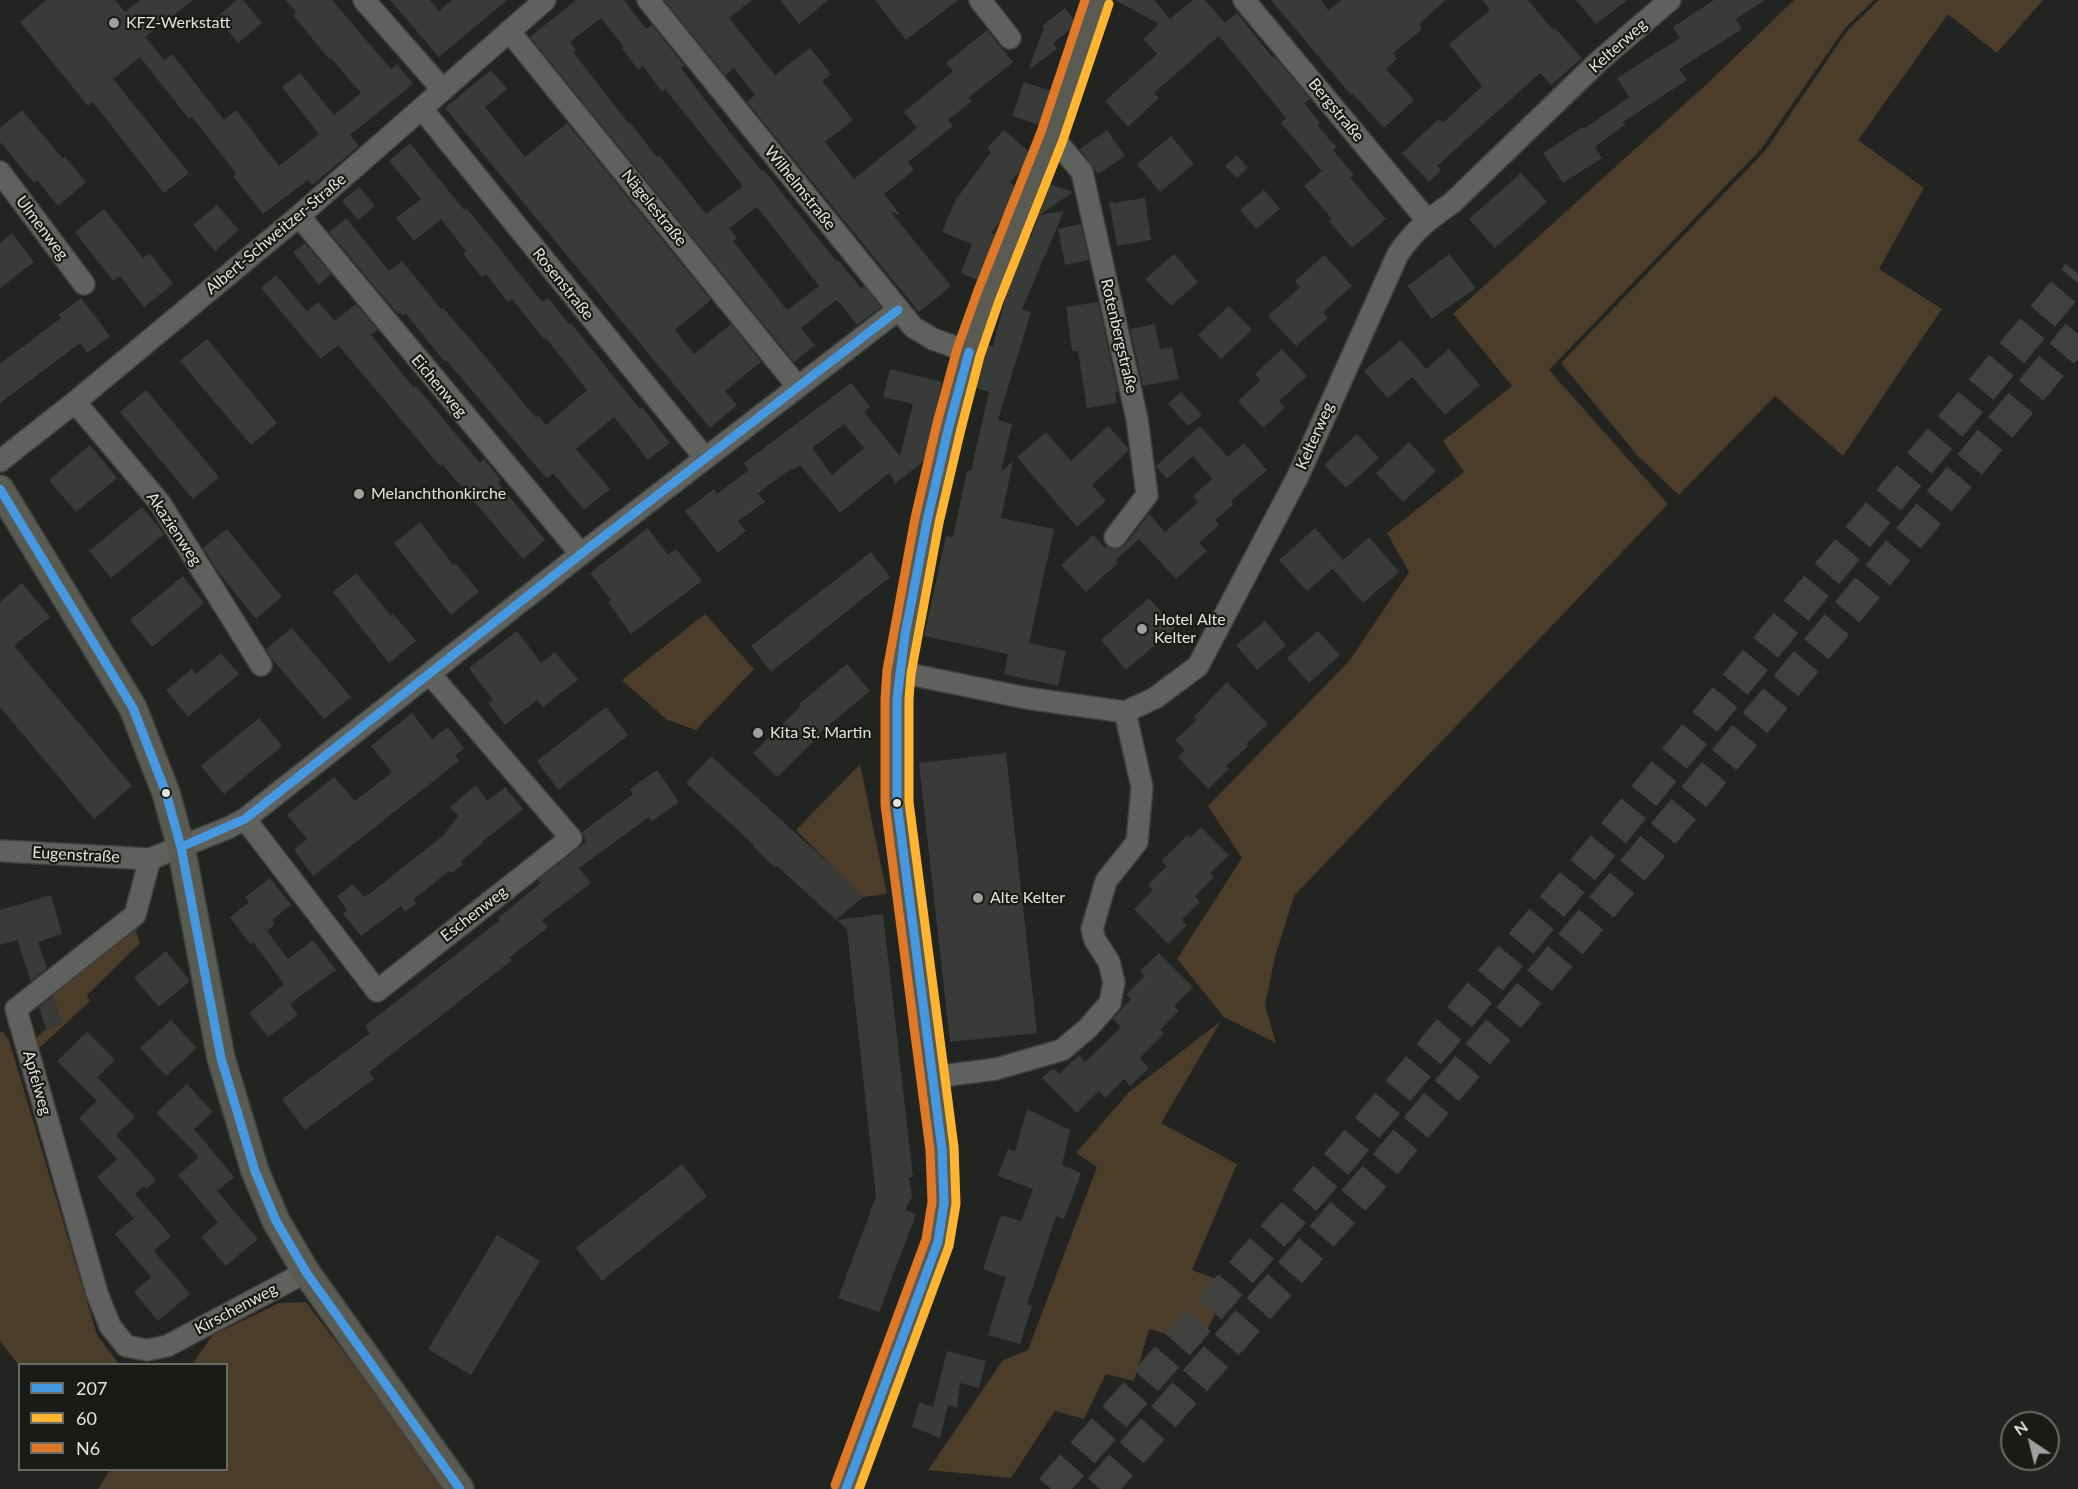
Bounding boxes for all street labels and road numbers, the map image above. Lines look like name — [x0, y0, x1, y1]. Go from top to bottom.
street label: Kelterweg — [1585, 15, 1651, 77]
street label: Bergstraße — [1304, 74, 1368, 146]
street label: Wilhelmstraße — [760, 142, 840, 234]
street label: Nägelestraße — [617, 166, 691, 250]
street label: Albert-Schweitzer-Straße — [202, 170, 350, 298]
street label: Ulmenweg — [12, 192, 72, 264]
street label: Rosenstraße — [528, 244, 598, 324]
street label: Rotenbergstraße — [1096, 277, 1142, 395]
street label: Eichenweg — [407, 351, 471, 421]
street label: Kelterweg — [1292, 399, 1338, 473]
street label: Akazienweg — [142, 489, 206, 569]
street label: Eugenstraße — [32, 843, 120, 867]
street label: Eschenweg — [437, 882, 511, 946]
street label: Apfelweg — [19, 1048, 55, 1118]
street label: Kirschenweg — [192, 1279, 280, 1339]

